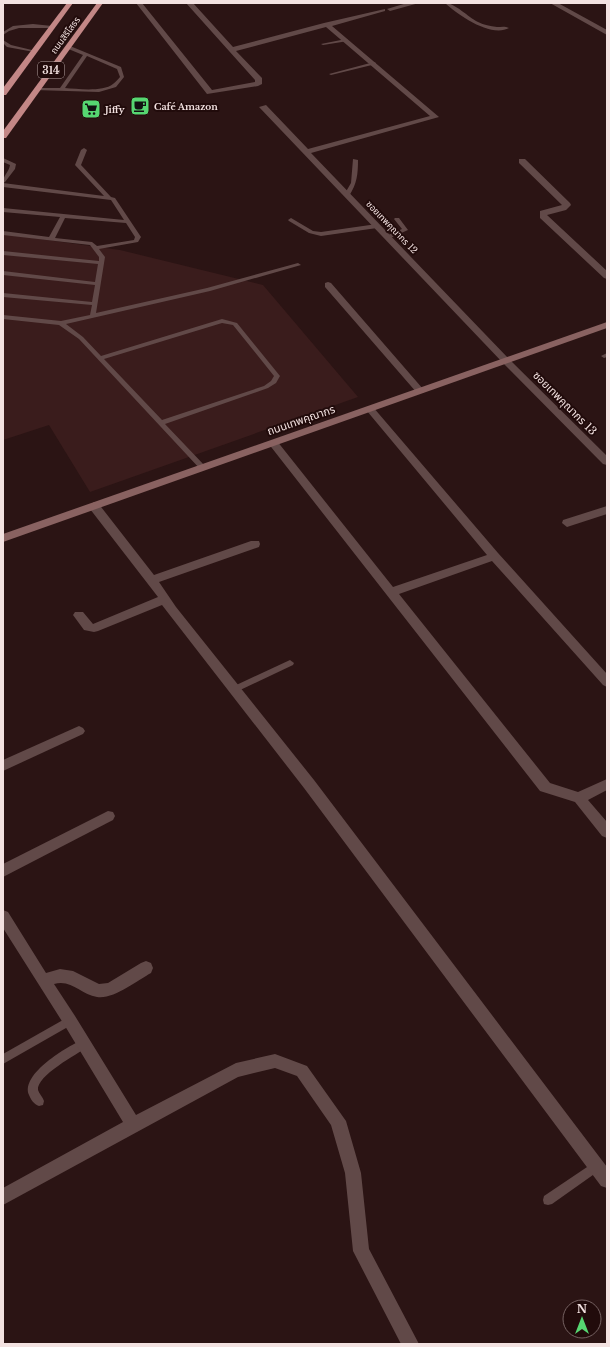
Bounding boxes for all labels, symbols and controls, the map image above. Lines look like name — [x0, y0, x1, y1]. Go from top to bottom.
street label: ถนนสิริโสธร — [48, 14, 82, 56]
road number: 314 — [38, 62, 64, 78]
cafe icon: Café Amazon — [129, 95, 151, 117]
supermarket icon: Jiffy — [80, 98, 102, 120]
place label: Café Amazon — [154, 101, 218, 112]
place label: Jiffy — [103, 104, 125, 115]
street label: ซอยเทพคุณากร 12 — [364, 198, 420, 256]
street label: ซอยเทพคุณากร 13 — [530, 368, 600, 438]
street label: ถนนเทพคุณากร — [265, 402, 337, 438]
north arrow — [562, 1299, 602, 1339]
text: N — [577, 1302, 588, 1316]

